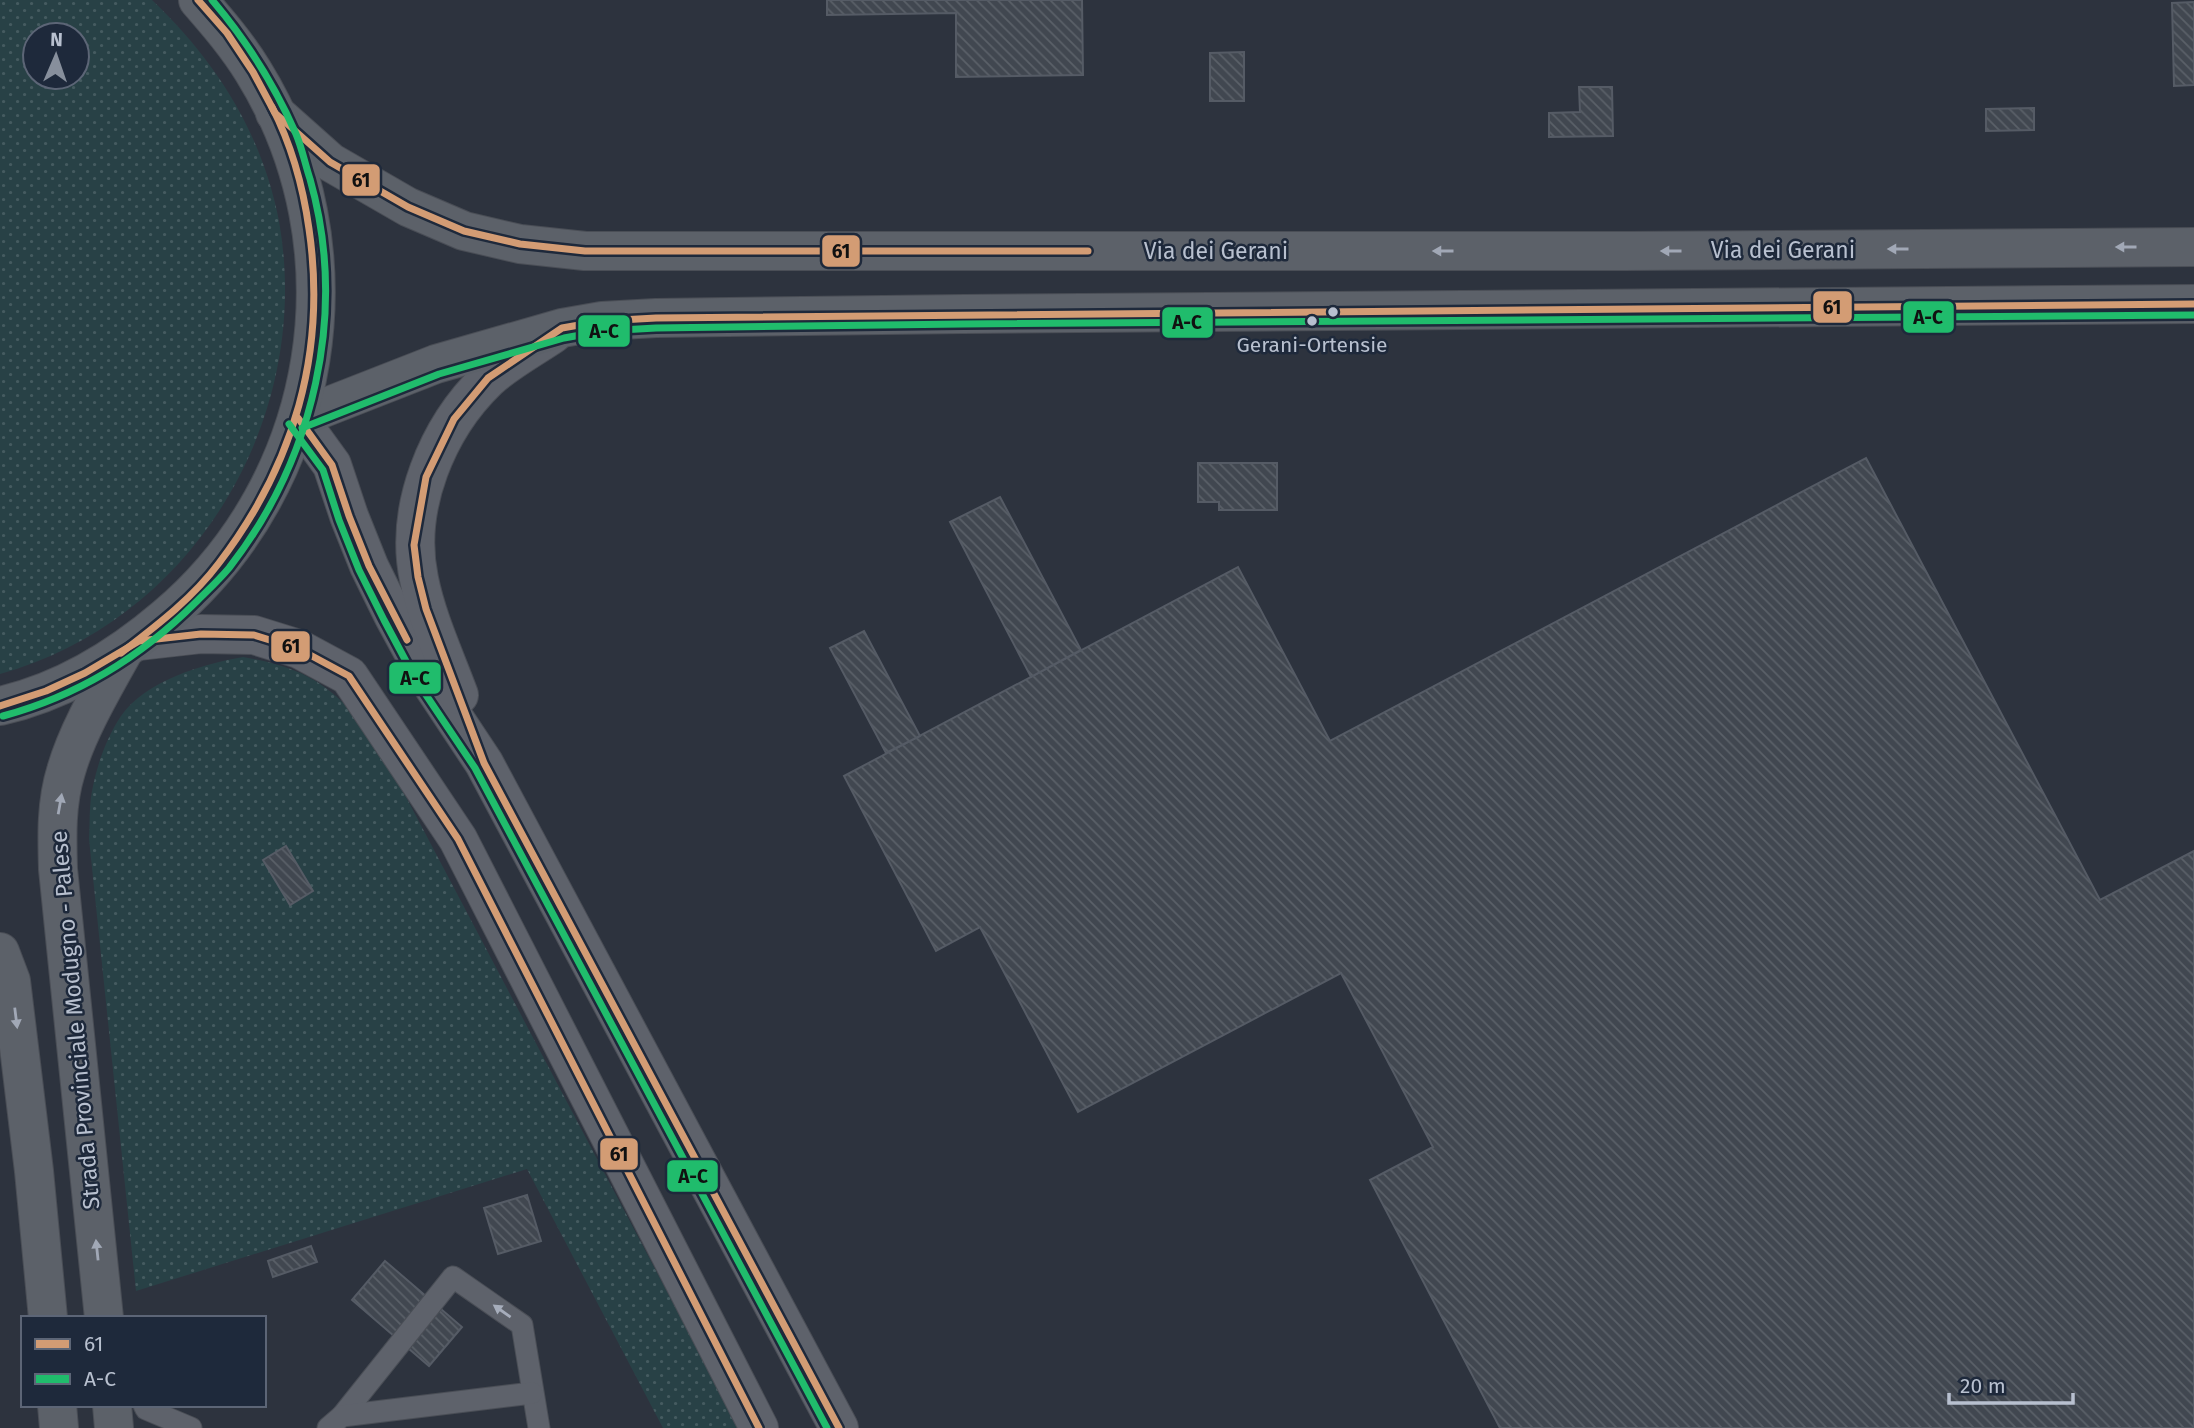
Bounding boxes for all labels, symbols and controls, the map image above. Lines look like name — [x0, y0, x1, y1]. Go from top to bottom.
north arrow — [21, 21, 91, 91]
text: N — [50, 28, 63, 51]
line badge: 61 — [341, 163, 381, 197]
text: 61 — [352, 169, 370, 192]
line badge: 61 — [821, 234, 861, 268]
street label: Via dei Gerani — [1711, 236, 1855, 264]
street label: Via dei Gerani — [1144, 237, 1288, 265]
text: 61 — [832, 240, 850, 263]
one-way arrow — [2115, 241, 2137, 253]
one-way arrow — [1887, 243, 1909, 255]
one-way arrow — [1432, 245, 1454, 257]
one-way arrow — [1660, 245, 1682, 257]
line badge: 61 — [1812, 290, 1853, 324]
text: 61 — [1823, 296, 1841, 319]
line badge: A-C — [1902, 300, 1955, 334]
unlabelled marker — [1326, 305, 1340, 319]
line badge: A-C — [1161, 306, 1214, 339]
text: A-C — [1912, 306, 1943, 329]
text: A-C — [1171, 311, 1202, 334]
line badge: A-C — [577, 314, 631, 348]
marker: Gerani-Ortensie — [1305, 314, 1319, 328]
text: A-C — [588, 320, 619, 343]
place label: Gerani-Ortensie — [1236, 332, 1388, 358]
line badge: 61 — [270, 630, 311, 663]
text: 61 — [282, 635, 300, 658]
line badge: A-C — [388, 661, 442, 695]
text: A-C — [399, 667, 430, 690]
one-way arrow — [54, 793, 65, 815]
street label: Strada Provinciale Modugno - Palese — [44, 829, 106, 1211]
one-way arrow — [10, 1007, 21, 1029]
line badge: 61 — [599, 1137, 639, 1171]
text: 61 — [610, 1143, 628, 1166]
line badge: A-C — [666, 1159, 719, 1193]
text: A-C — [677, 1165, 708, 1188]
one-way arrow — [91, 1239, 102, 1261]
one-way arrow — [493, 1304, 511, 1318]
legend — [21, 1316, 266, 1407]
text: 61 — [84, 1331, 103, 1357]
scale bar — [1949, 1362, 2073, 1406]
text: A-C — [84, 1366, 116, 1392]
text: 20 m — [1960, 1373, 2006, 1399]

